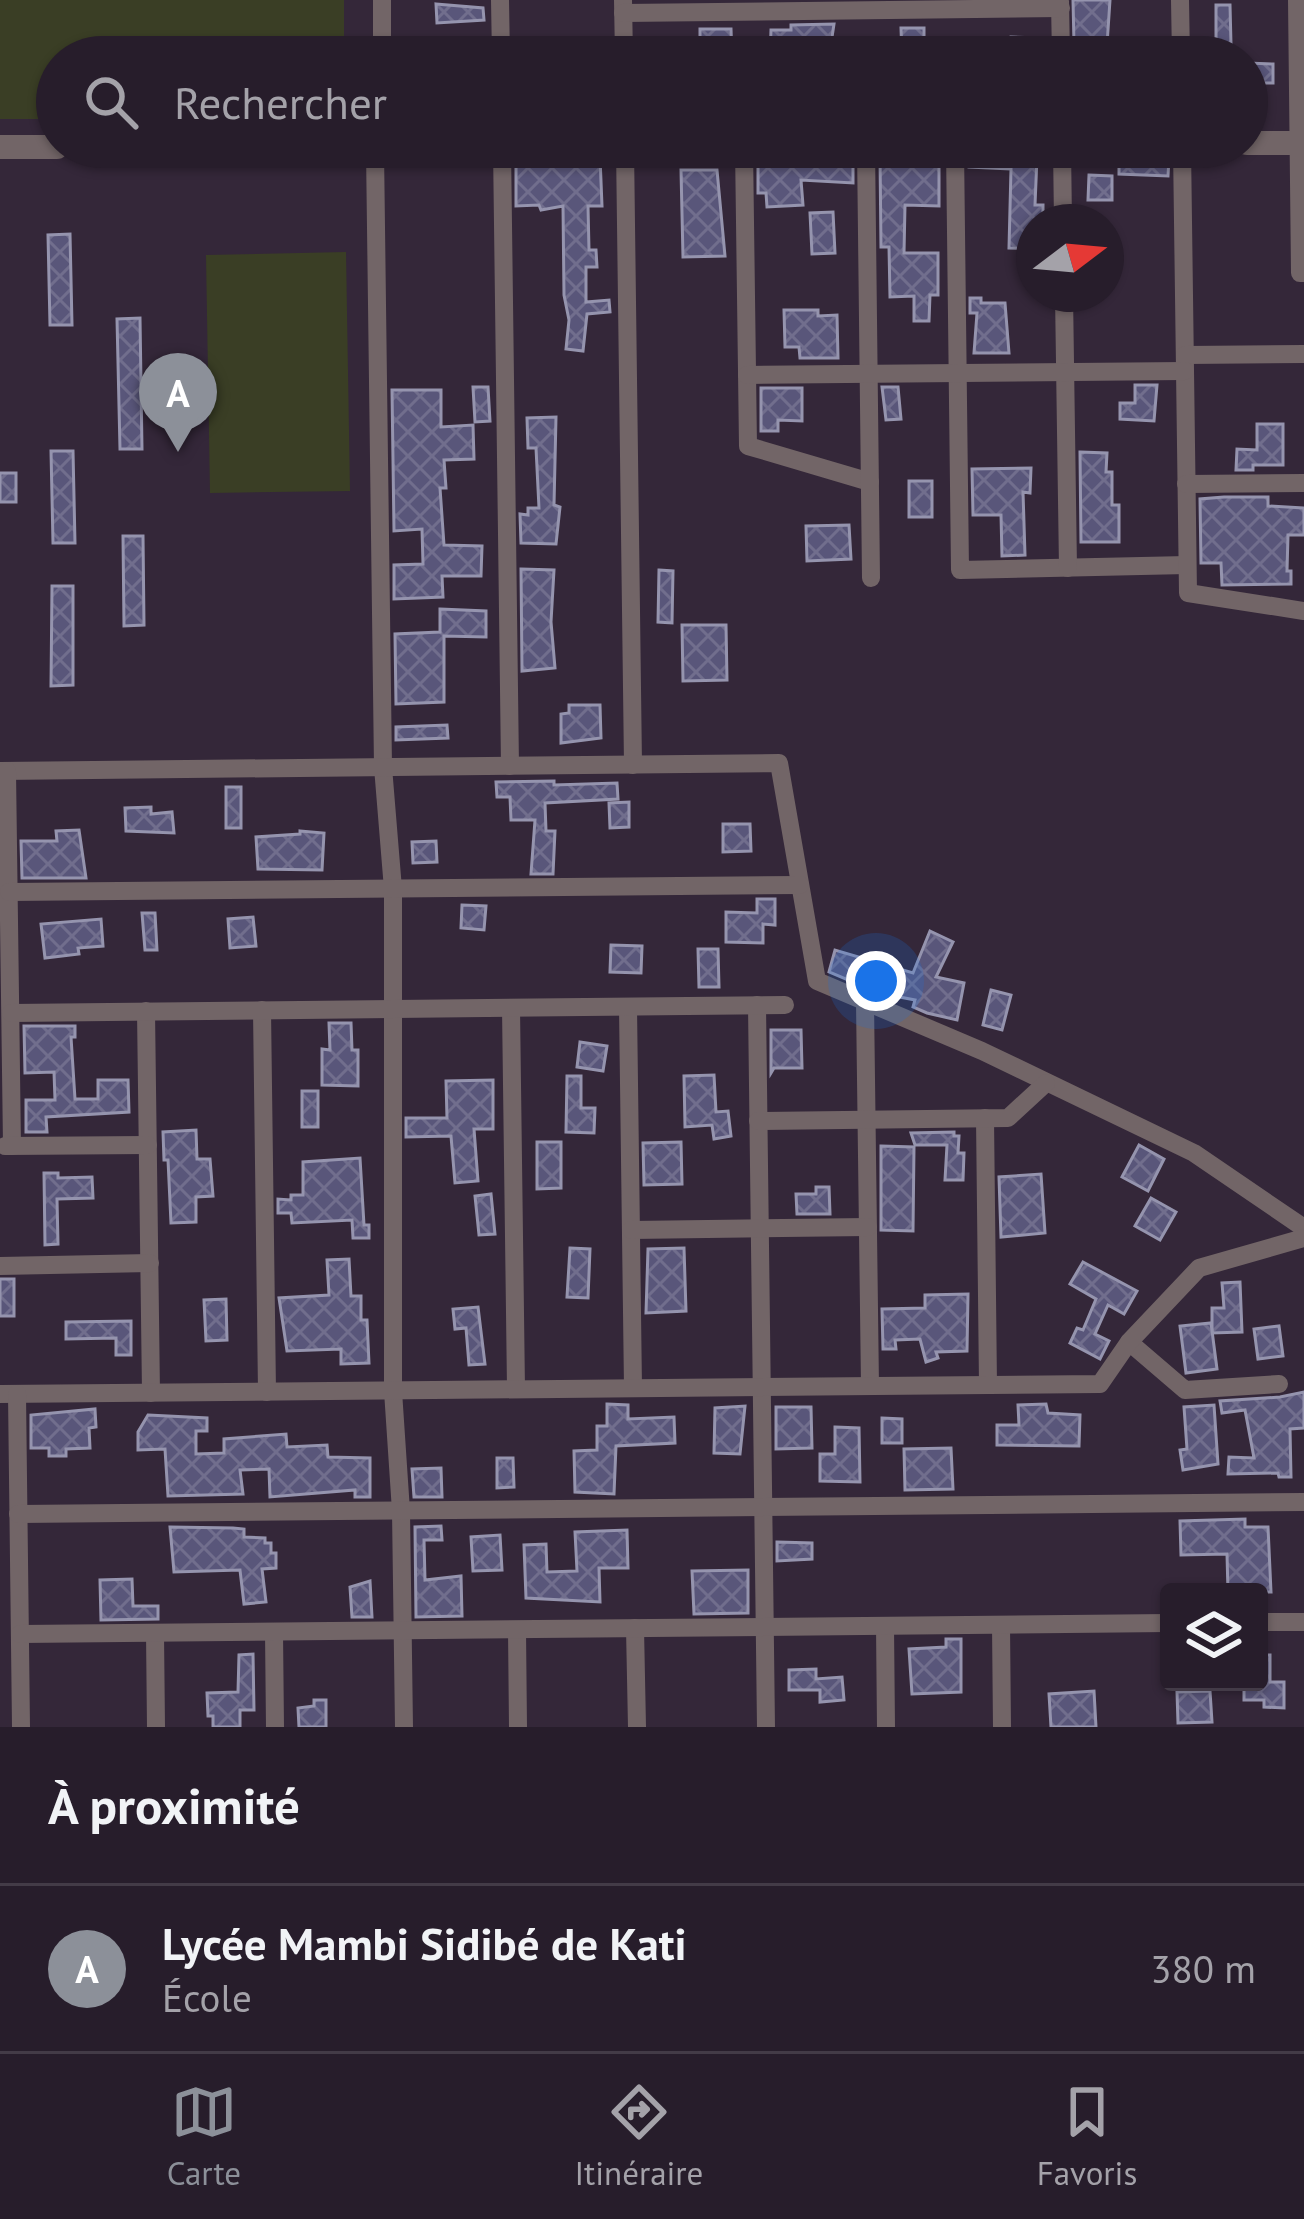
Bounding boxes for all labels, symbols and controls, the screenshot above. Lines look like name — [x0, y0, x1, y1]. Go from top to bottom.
search box — [36, 36, 1268, 168]
icon: search — [78, 69, 144, 135]
text: Rechercher — [174, 73, 387, 131]
north arrow — [1016, 204, 1124, 312]
pin: A — [139, 353, 217, 452]
your location — [846, 951, 906, 1011]
map controls — [1160, 1583, 1268, 1691]
button: layers — [1160, 1583, 1268, 1691]
text: À proximité — [48, 1772, 300, 1838]
text: Lycée Mambi Sidibé de Kati — [162, 1914, 687, 1972]
text: A — [75, 1943, 99, 1994]
text: 380 m — [1150, 1943, 1256, 1994]
text: École — [162, 1972, 252, 2023]
tab: Carte — [167, 2079, 241, 2194]
tab: Itinéraire — [574, 2079, 703, 2194]
tab: Favoris — [1037, 2079, 1137, 2194]

